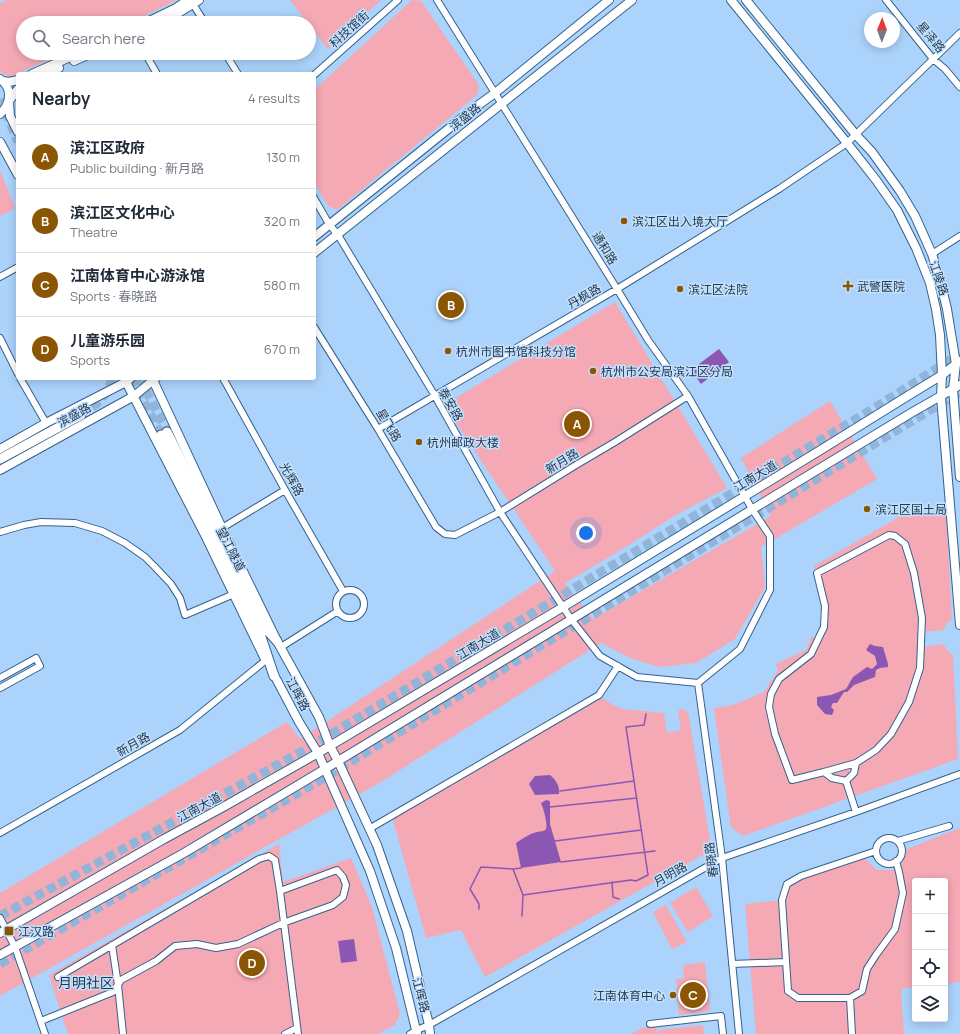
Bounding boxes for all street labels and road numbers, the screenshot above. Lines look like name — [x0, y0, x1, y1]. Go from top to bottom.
street label: 科技馆街 — [325, 7, 373, 51]
street label: 星泽路 — [913, 18, 949, 56]
street label: 滨盛路 — [446, 99, 484, 135]
street label: 通和路 — [588, 228, 622, 268]
street label: 江陵路 — [925, 258, 953, 298]
street label: 丹枫路 — [564, 280, 604, 312]
street label: 泰安路 — [435, 384, 467, 424]
street label: 滨盛路 — [54, 399, 94, 431]
street label: 星飞路 — [372, 405, 406, 445]
street label: 新月路 — [542, 444, 582, 478]
street label: 江南大道 — [730, 456, 780, 496]
street label: 光辉路 — [276, 459, 308, 499]
street label: 望江隧道 — [213, 524, 249, 574]
street label: 江南大道 — [453, 624, 503, 664]
street label: 江晖路 — [282, 674, 314, 714]
street label: 新月路 — [113, 728, 153, 760]
street label: 江南大道 — [174, 788, 224, 826]
street label: 春晓路 — [700, 841, 722, 879]
street label: 月明路 — [650, 858, 690, 890]
street label: 江晖路 — [408, 975, 434, 1015]

